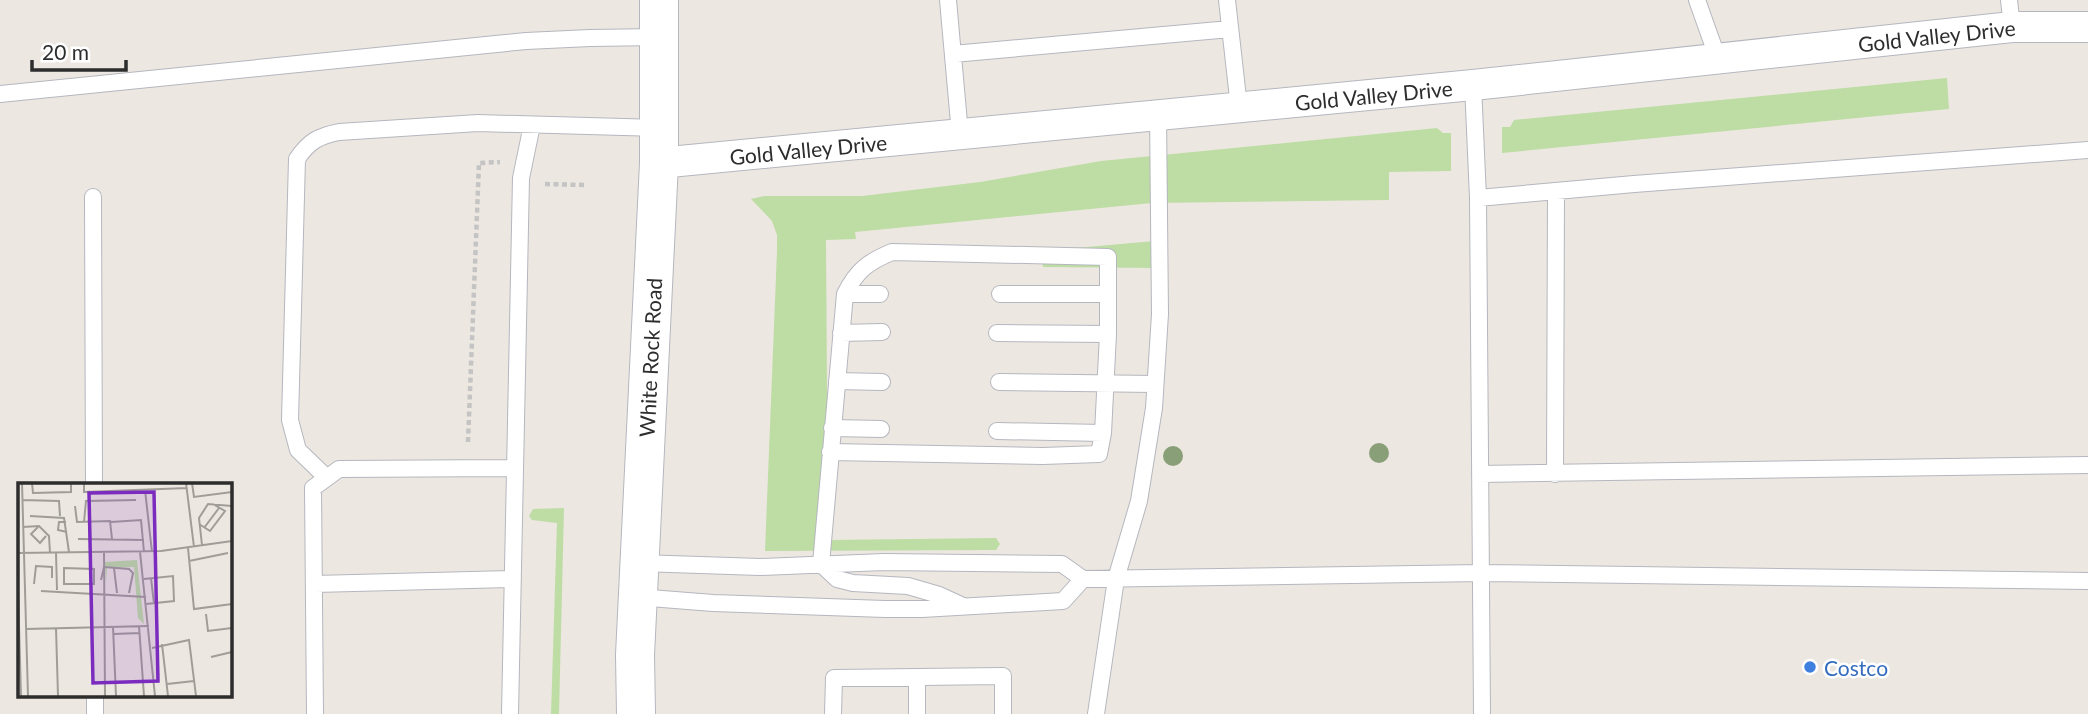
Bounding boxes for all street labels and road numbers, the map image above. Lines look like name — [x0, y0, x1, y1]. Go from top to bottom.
street label: Gold Valley Drive — [1857, 14, 2017, 56]
street label: Gold Valley Drive — [1294, 75, 1454, 115]
street label: Gold Valley Drive — [728, 129, 888, 169]
street label: White Rock Road — [633, 277, 666, 438]

